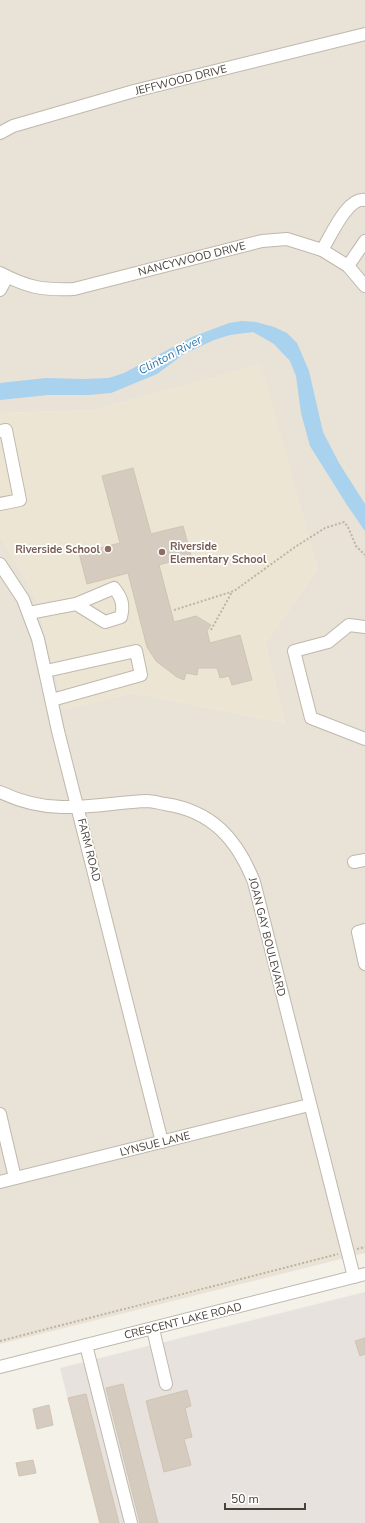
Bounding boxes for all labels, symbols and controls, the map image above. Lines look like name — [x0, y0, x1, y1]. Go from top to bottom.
street label: JEFFWOOD DRIVE — [133, 61, 229, 99]
street label: NANCYWOOD DRIVE — [137, 238, 247, 280]
water label: Clinton River — [136, 331, 205, 378]
place label: Riverside Elementary School — [170, 539, 267, 567]
place label: Riverside School — [15, 542, 100, 557]
marker: Riverside School — [103, 544, 113, 554]
marker: Riverside Elementary School — [157, 547, 167, 557]
street label: FARM ROAD — [74, 817, 104, 883]
street label: JOAN GAY BOULEVARD — [245, 875, 289, 998]
street label: LYNSUE LANE — [118, 1128, 192, 1160]
street label: CRESCENT LAKE ROAD — [123, 1299, 243, 1343]
scale bar — [225, 1485, 305, 1511]
text: 50 m — [231, 1491, 259, 1507]

